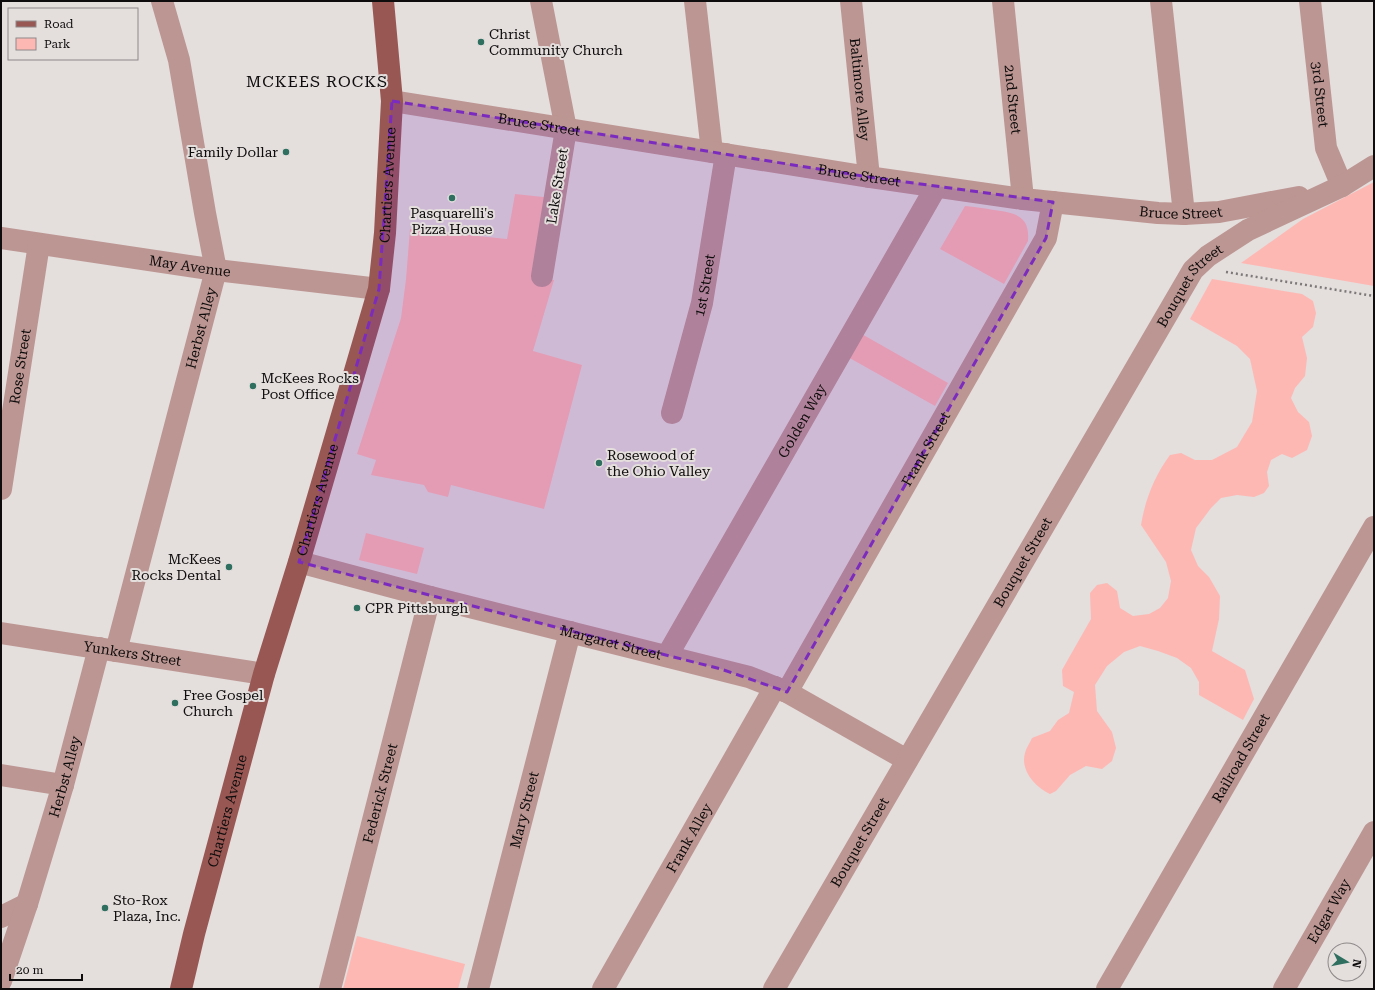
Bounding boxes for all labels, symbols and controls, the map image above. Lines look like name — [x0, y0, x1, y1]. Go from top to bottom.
legend — [8, 8, 138, 60]
text: Road — [44, 17, 74, 31]
place label: Christ Community Church — [489, 26, 623, 58]
text: Park — [44, 37, 71, 51]
marker: Christ Community Church — [476, 37, 486, 47]
street label: Baltimore Alley — [847, 37, 873, 143]
street label: 3rd Street — [1309, 61, 1332, 128]
street label: 2nd Street — [1001, 64, 1024, 135]
district label: MCKEES ROCKS — [246, 72, 388, 91]
street label: Bruce Street — [497, 110, 581, 139]
street label: Chartiers Avenue — [376, 126, 399, 244]
place label: Family Dollar — [188, 144, 278, 160]
marker: Family Dollar — [281, 147, 291, 157]
street label: Lake Street — [543, 147, 571, 225]
street label: Bruce Street — [817, 161, 901, 189]
marker: Pasquarelli's Pizza House — [447, 193, 457, 203]
street label: Bruce Street — [1138, 203, 1224, 222]
place label: Pasquarelli's Pizza House — [410, 205, 494, 237]
street label: Bouquet Street — [1153, 241, 1226, 330]
street label: May Avenue — [148, 252, 232, 280]
street label: 1st Street — [691, 253, 718, 318]
street label: Herbst Alley — [182, 285, 219, 371]
street label: Rose Street — [6, 328, 34, 405]
place label: McKees Rocks Post Office — [261, 370, 359, 402]
marker: McKees Rocks Post Office — [248, 381, 258, 391]
street label: Golden Way — [774, 381, 830, 461]
street label: Frank Street — [898, 409, 953, 489]
street label: Chartiers Avenue — [293, 441, 341, 558]
place label: Rosewood of the Ohio Valley — [607, 447, 711, 479]
marker: Rosewood of the Ohio Valley — [594, 458, 604, 468]
street label: Bouquet Street — [990, 514, 1055, 610]
place label: McKees Rocks Dental — [131, 551, 222, 583]
marker: McKees Rocks Dental — [224, 562, 234, 572]
place label: CPR Pittsburgh — [365, 600, 468, 616]
marker: CPR Pittsburgh — [352, 603, 362, 613]
street label: Margaret Street — [558, 622, 663, 663]
street label: Yunkers Street — [82, 638, 182, 669]
place label: Free Gospel Church — [183, 687, 264, 719]
marker: Free Gospel Church — [170, 698, 180, 708]
street label: Railroad Street — [1209, 710, 1273, 805]
street label: Herbst Alley — [46, 734, 84, 819]
street label: Federick Street — [359, 741, 400, 845]
street label: Chartiers Avenue — [204, 752, 250, 869]
street label: Mary Street — [507, 770, 542, 850]
street label: Bouquet Street — [827, 794, 892, 890]
street label: Frank Alley — [663, 800, 716, 875]
street label: Edgar Way — [1304, 875, 1354, 946]
place label: Sto-Rox Plaza, Inc. — [113, 892, 181, 924]
marker: Sto-Rox Plaza, Inc. — [100, 903, 110, 913]
north arrow — [1327, 942, 1367, 982]
scale bar — [10, 956, 82, 982]
text: N — [1349, 958, 1363, 969]
text: 20 m — [16, 963, 43, 977]

